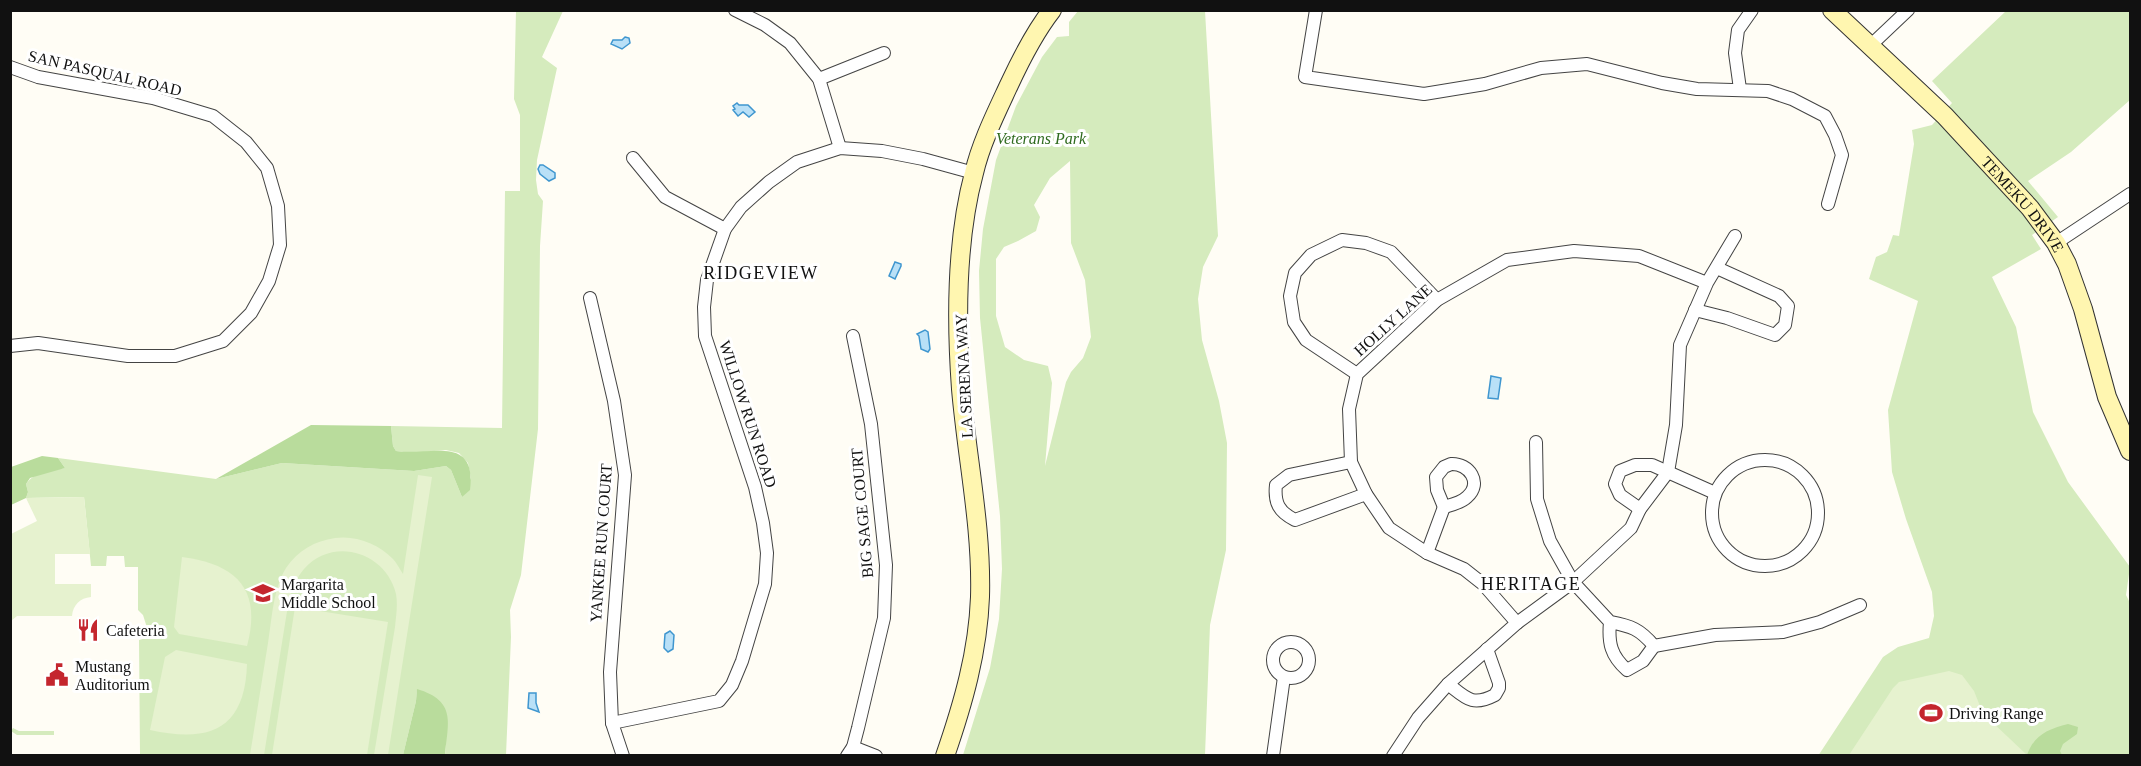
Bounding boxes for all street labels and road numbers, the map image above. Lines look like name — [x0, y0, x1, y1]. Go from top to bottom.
street label: SAN PASQUAL ROAD — [27, 47, 183, 99]
street label: TEMEKU DRIVE — [1978, 153, 2068, 255]
street label: HOLLY LANE — [1351, 281, 1435, 359]
street label: LA SERENA WAY — [952, 313, 976, 439]
street label: WILLOW RUN ROAD — [716, 338, 780, 490]
street label: BIG SAGE COURT — [848, 447, 876, 579]
street label: YANKEE RUN COURT — [587, 463, 615, 623]

